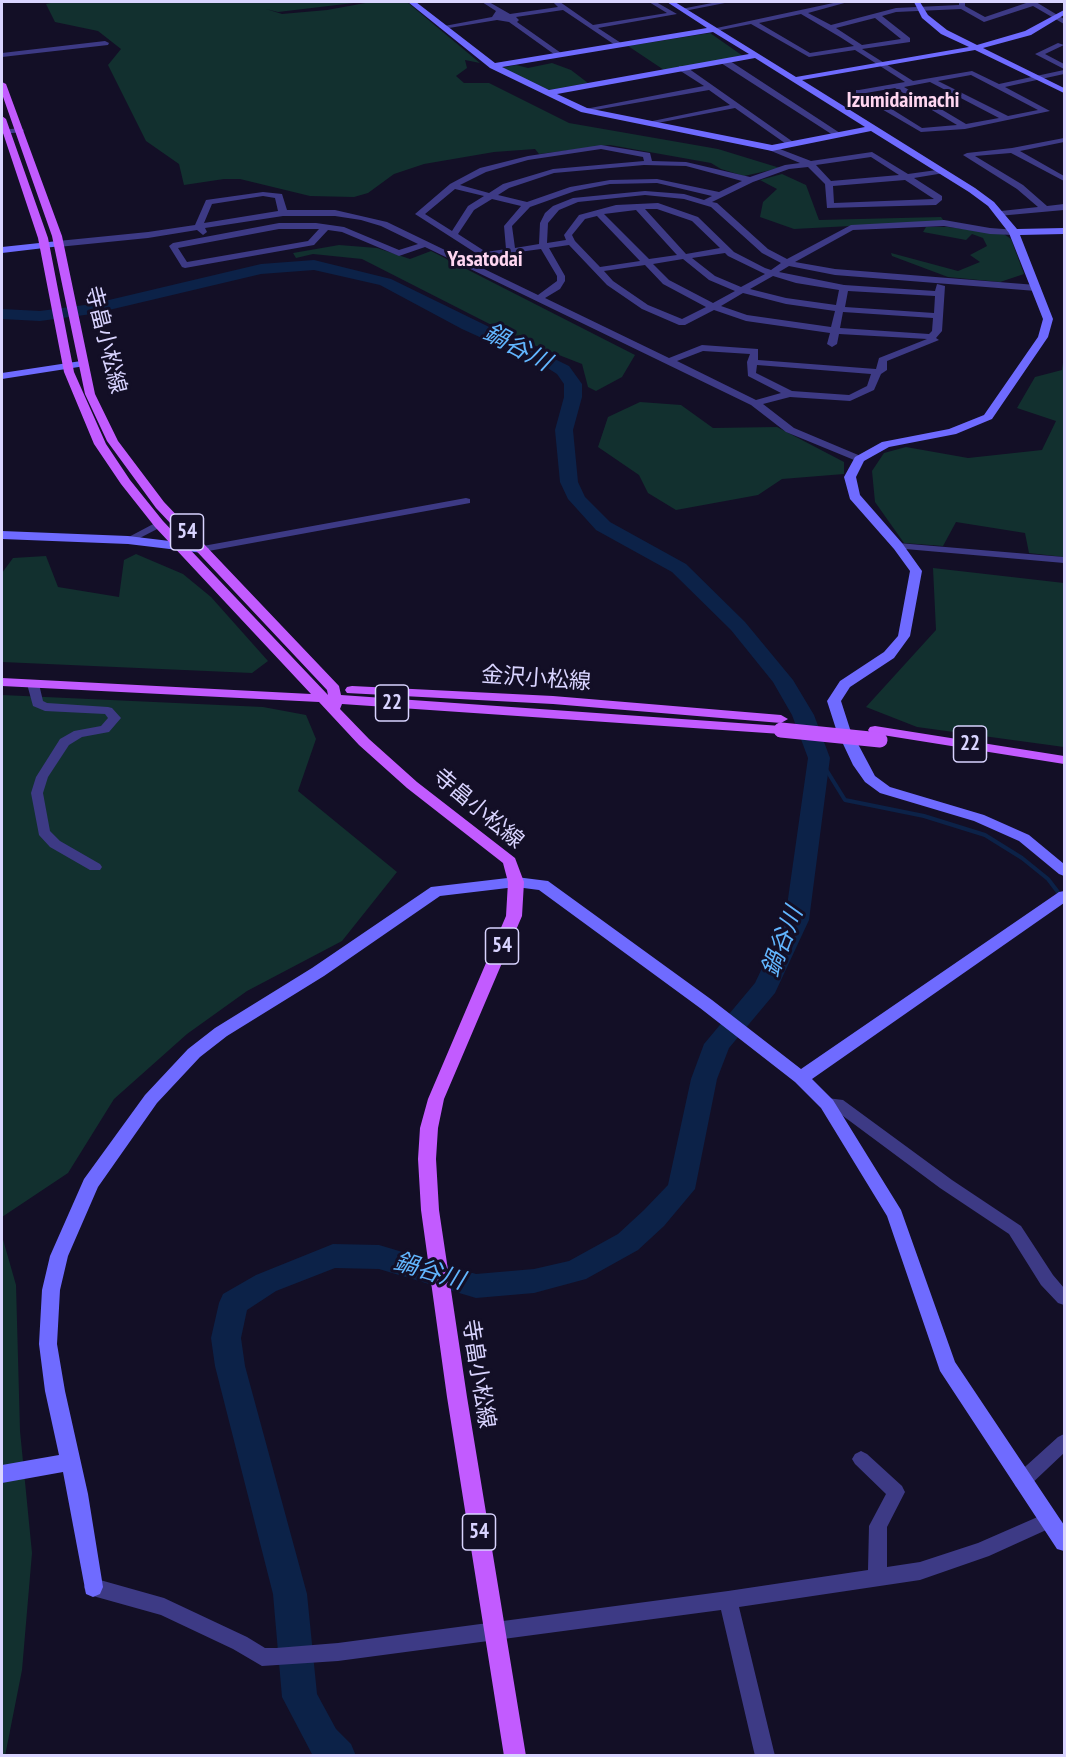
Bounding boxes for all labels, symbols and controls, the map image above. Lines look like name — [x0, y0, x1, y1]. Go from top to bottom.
district label: Izumidaimachi — [847, 88, 959, 114]
district label: Yasatodai — [447, 247, 523, 273]
street label: 寺畠小松線 — [79, 283, 131, 397]
water label: 鍋谷川 — [478, 318, 556, 378]
road number: 54 — [170, 514, 204, 550]
street label: 金沢小松線 — [480, 662, 592, 696]
road number: 22 — [376, 685, 408, 721]
road number: 22 — [954, 726, 986, 762]
street label: 寺畠小松線 — [427, 764, 529, 854]
water label: 鍋谷川 — [757, 903, 809, 981]
road number: 54 — [486, 928, 518, 964]
water label: 鍋谷川 — [390, 1248, 468, 1296]
street label: 寺畠小松線 — [456, 1318, 500, 1430]
road number: 54 — [462, 1514, 496, 1550]

